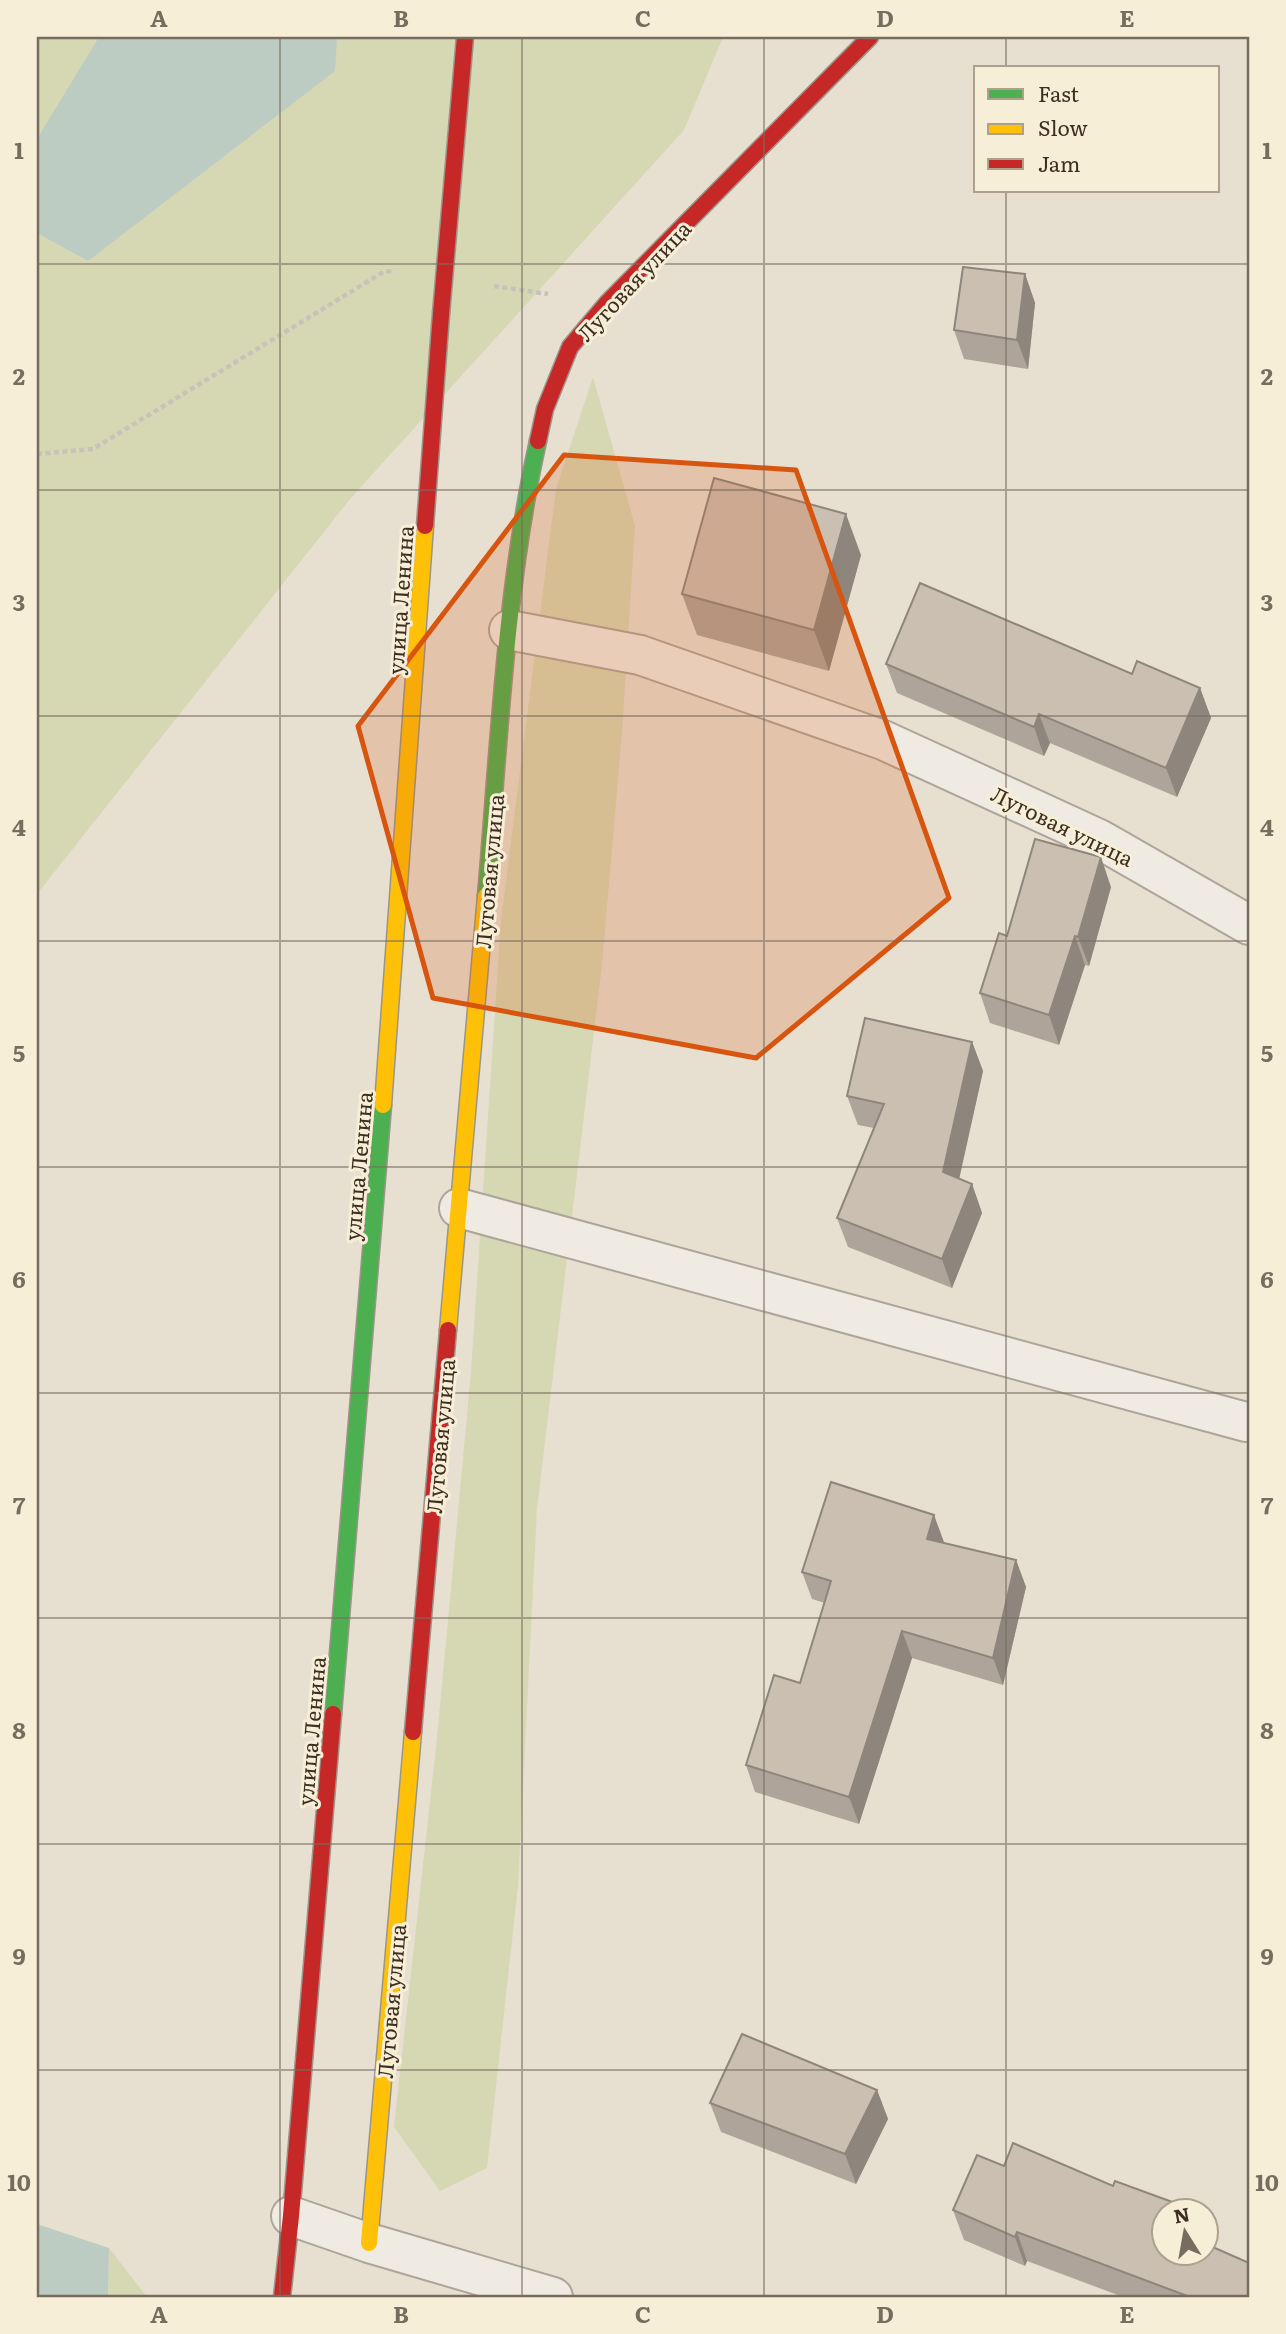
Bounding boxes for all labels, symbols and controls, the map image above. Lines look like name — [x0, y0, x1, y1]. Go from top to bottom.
text: A — [150, 0, 168, 34]
text: B — [393, 0, 409, 34]
text: C — [635, 0, 651, 34]
text: D — [876, 0, 894, 34]
text: E — [1119, 0, 1135, 34]
legend — [974, 66, 1220, 192]
text: Fast — [1038, 77, 1079, 108]
text: Slow — [1038, 111, 1088, 142]
text: 1 — [14, 132, 24, 166]
text: 1 — [1262, 132, 1272, 166]
text: Jam — [1038, 147, 1080, 178]
street label: Луговая улица — [569, 212, 698, 347]
text: 2 — [13, 358, 25, 392]
text: 2 — [1261, 358, 1273, 392]
street label: улица Ленина — [378, 524, 420, 676]
text: 3 — [13, 584, 25, 618]
text: 3 — [1261, 584, 1273, 618]
street label: Луговая улица — [987, 777, 1140, 873]
street label: Луговая улица — [466, 792, 510, 949]
text: 4 — [12, 809, 26, 843]
text: 4 — [1260, 809, 1274, 843]
text: 5 — [13, 1035, 25, 1069]
text: 5 — [1261, 1035, 1273, 1069]
street label: улица Ленина — [335, 1089, 379, 1242]
text: 6 — [12, 1261, 26, 1295]
text: 6 — [1260, 1261, 1274, 1295]
street label: Луговая улица — [417, 1357, 461, 1514]
text: 7 — [13, 1487, 26, 1521]
text: 7 — [1261, 1487, 1274, 1521]
street label: улица Ленина — [288, 1654, 332, 1807]
text: 8 — [12, 1712, 26, 1746]
text: 8 — [1260, 1712, 1274, 1746]
street label: Луговая улица — [368, 1922, 412, 2079]
text: 9 — [12, 1938, 26, 1972]
text: 9 — [1260, 1938, 1274, 1972]
text: 10 — [7, 2164, 31, 2198]
text: 10 — [1255, 2164, 1279, 2198]
north arrow — [1150, 2198, 1220, 2268]
text: N — [1171, 2199, 1192, 2230]
text: A — [150, 2296, 168, 2330]
text: B — [393, 2296, 409, 2330]
text: C — [635, 2296, 651, 2330]
text: D — [876, 2296, 894, 2330]
text: E — [1119, 2296, 1135, 2330]

